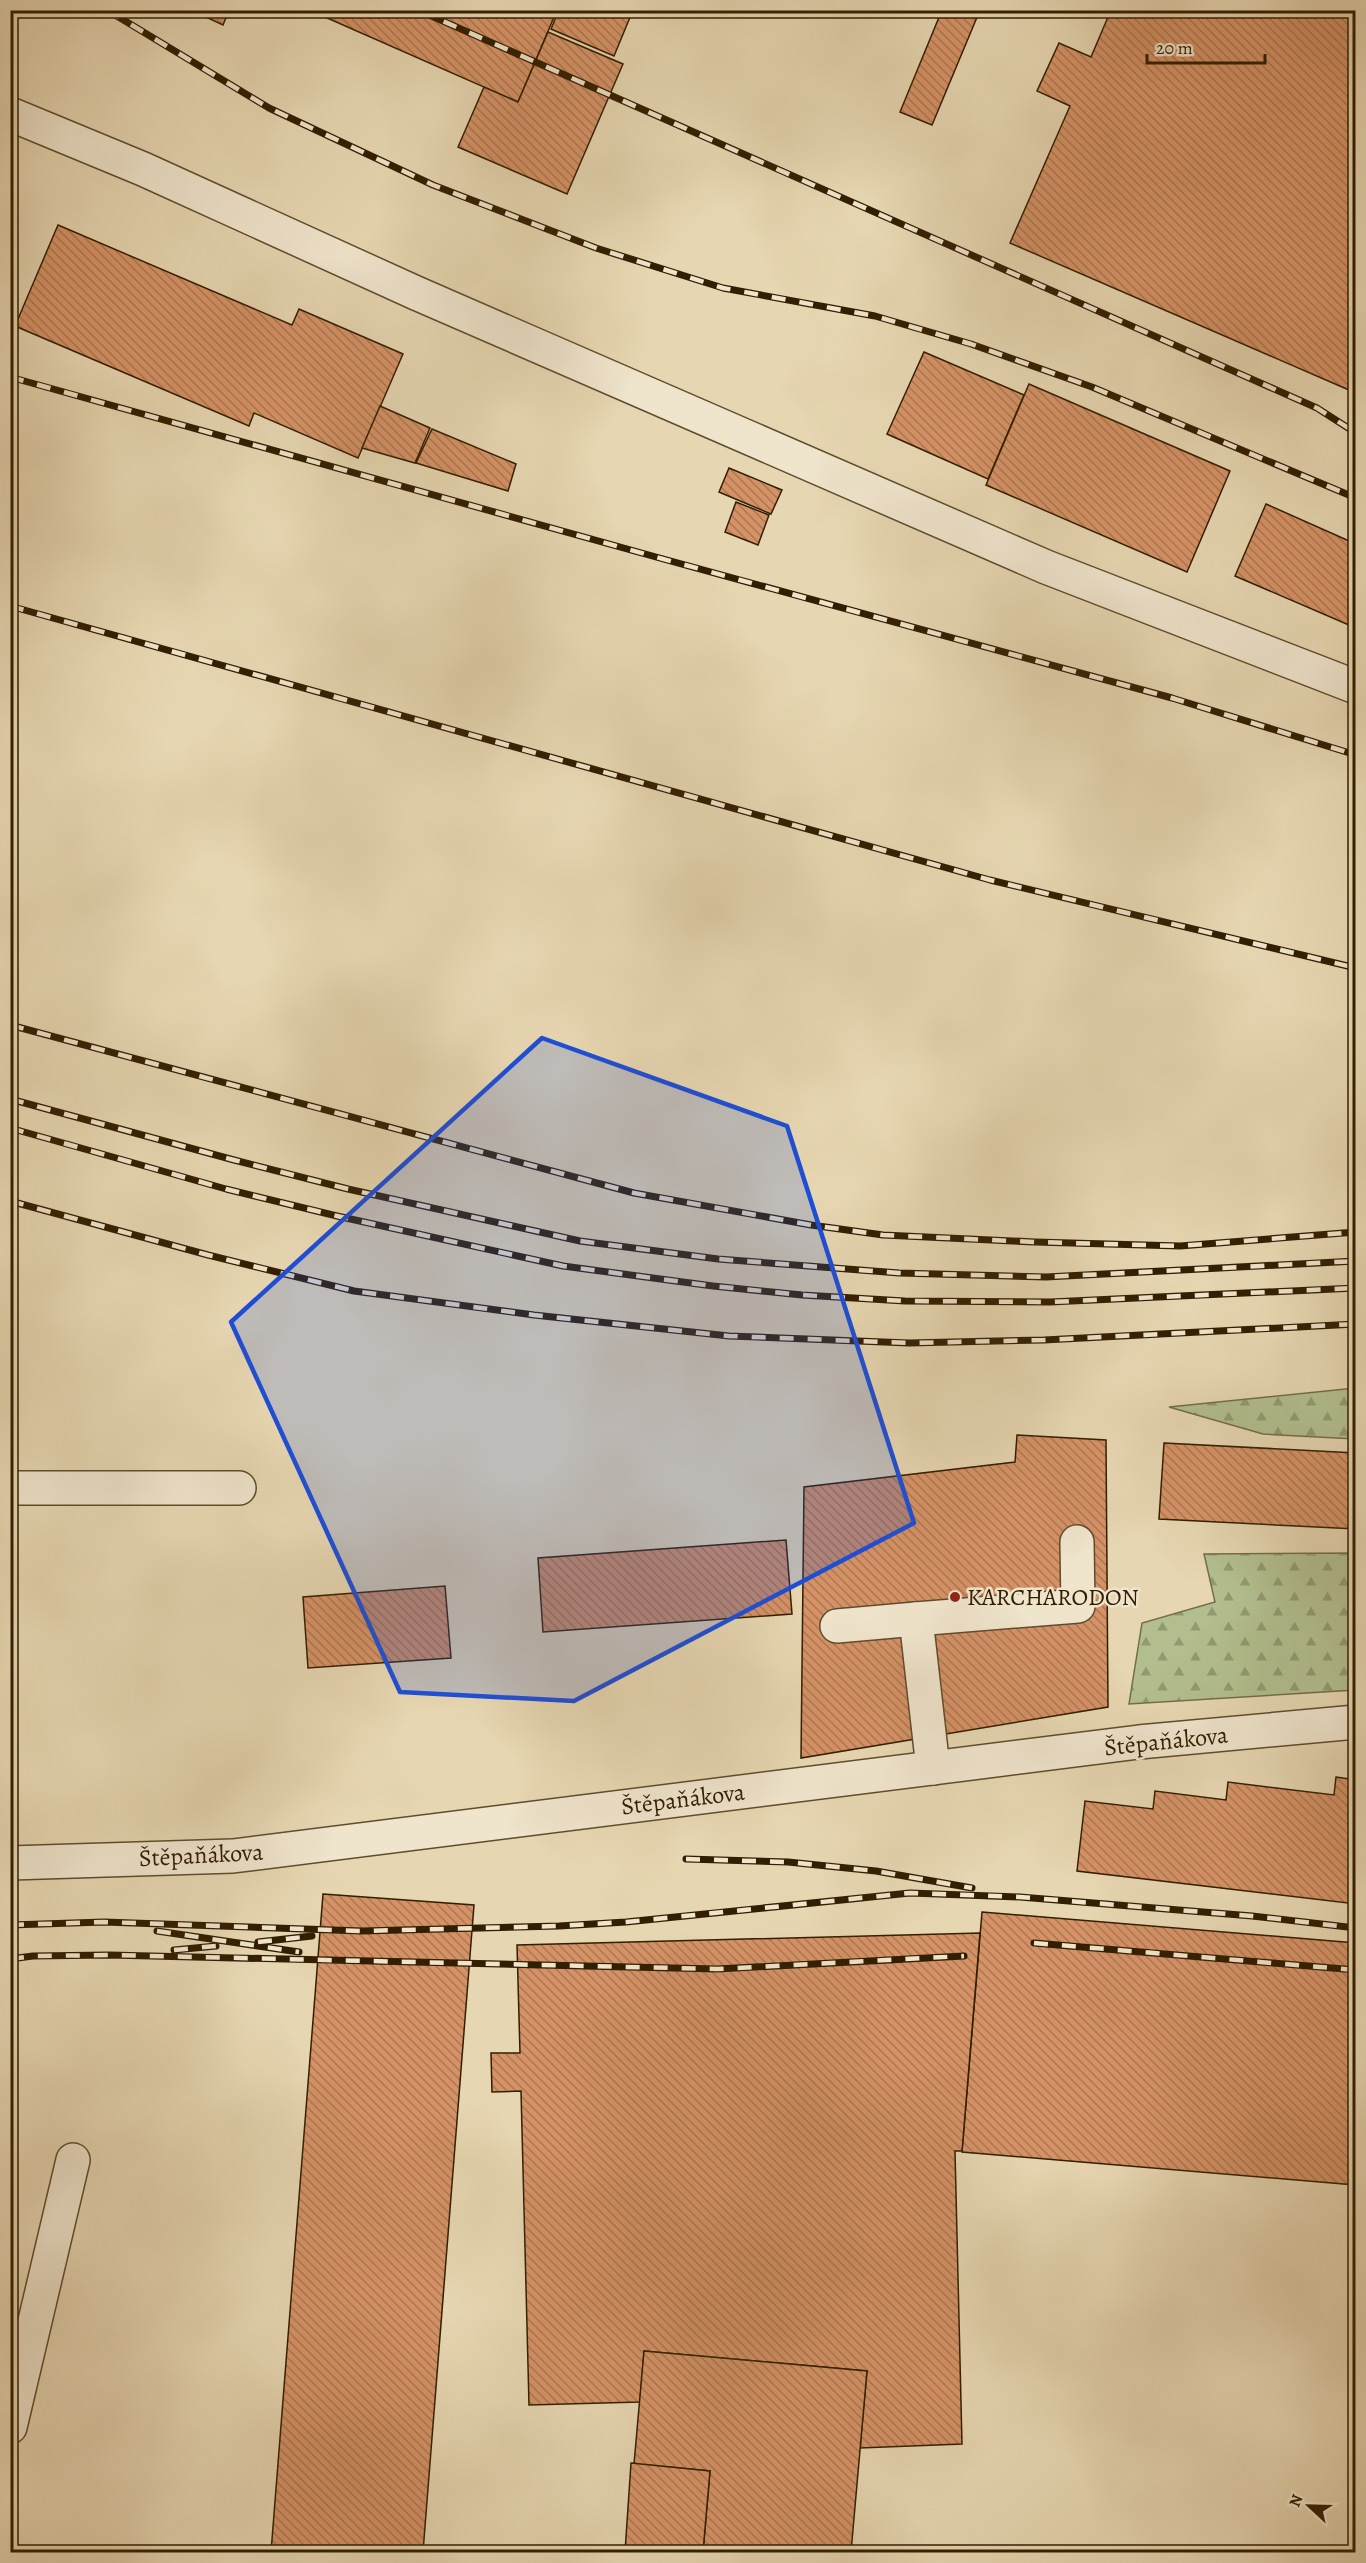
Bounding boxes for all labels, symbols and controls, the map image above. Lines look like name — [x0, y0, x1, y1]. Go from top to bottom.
scale bar — [1147, 27, 1266, 65]
text: 20 m — [1156, 36, 1193, 60]
place label: KARCHARODON — [967, 1581, 1139, 1613]
marker: KARCHARODON — [948, 1590, 962, 1604]
street label: Štěpaňákova — [1102, 1719, 1230, 1763]
street label: Štěpaňákova — [619, 1775, 748, 1822]
street label: Štěpaňákova — [138, 1836, 265, 1874]
north arrow — [1279, 2476, 1339, 2536]
text: N — [1284, 2491, 1309, 2510]

